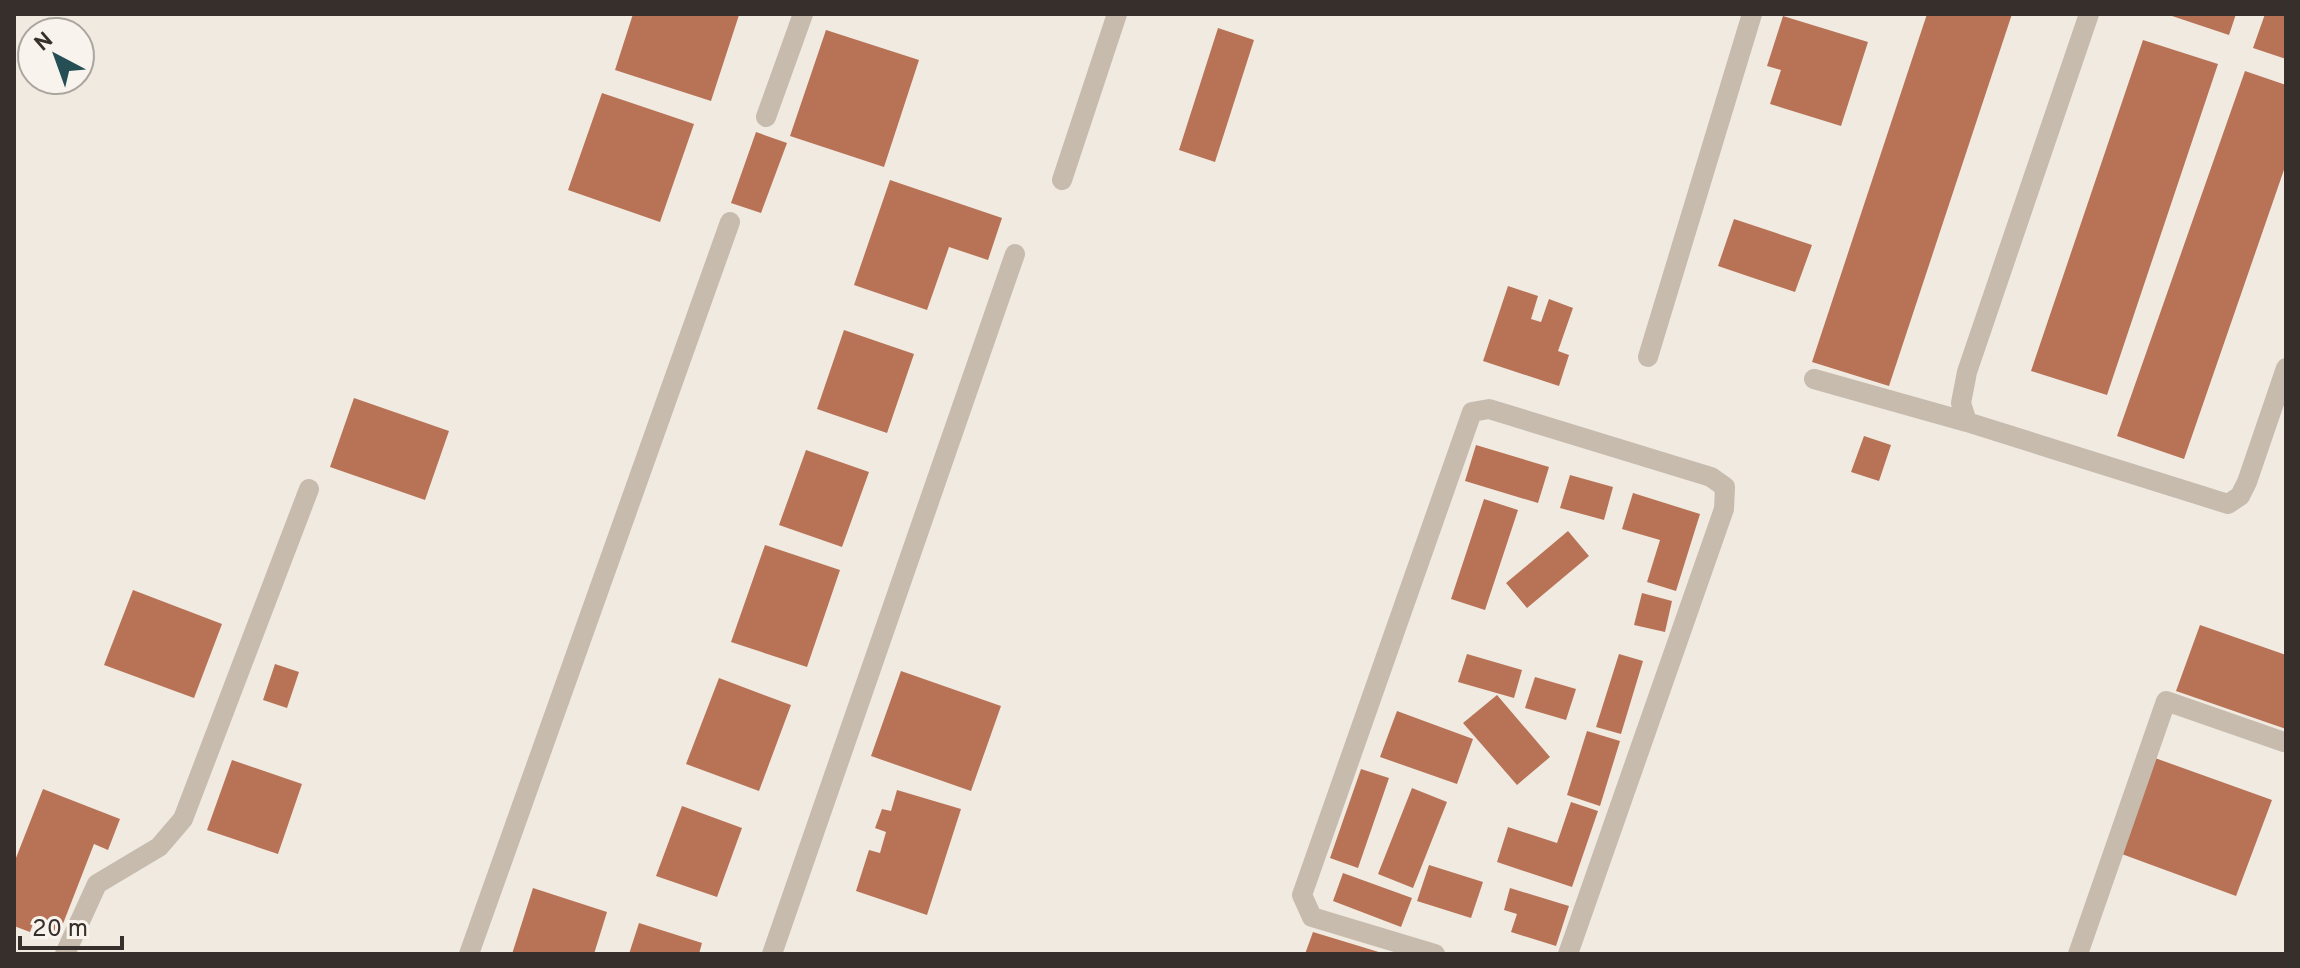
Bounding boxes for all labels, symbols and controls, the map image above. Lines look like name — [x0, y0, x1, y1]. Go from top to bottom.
north arrow — [16, 16, 96, 96]
text: N — [30, 27, 59, 58]
scale bar — [20, 900, 122, 950]
text: 20 m — [32, 915, 88, 945]

